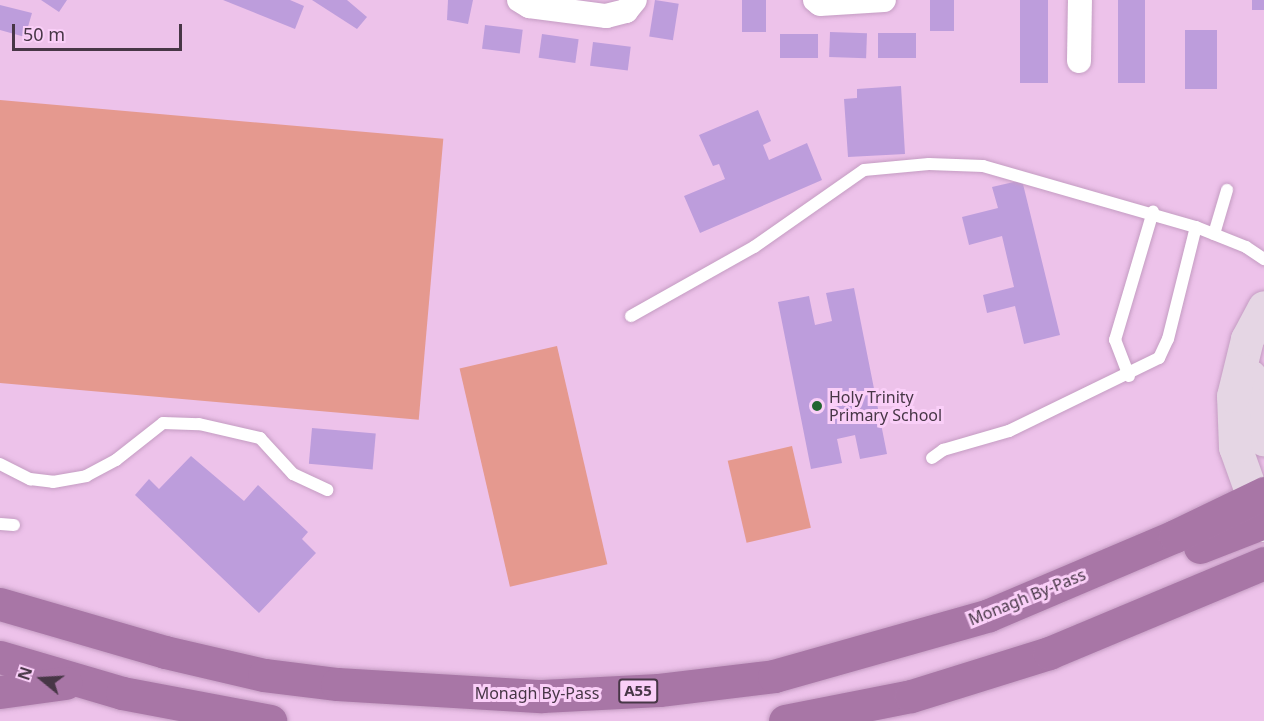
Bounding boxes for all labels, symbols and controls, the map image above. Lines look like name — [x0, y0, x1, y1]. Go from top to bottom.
scale bar — [15, 12, 184, 50]
text: 50 m — [23, 22, 65, 46]
place label: Holy Trinity Primary School — [829, 387, 942, 425]
marker: Holy Trinity Primary School — [810, 399, 824, 413]
street label: Monagh By-Pass — [966, 565, 1088, 629]
north arrow — [12, 649, 72, 709]
text: N — [12, 664, 37, 683]
road number: A55 — [617, 679, 659, 703]
street label: Monagh By-Pass — [475, 683, 599, 703]

